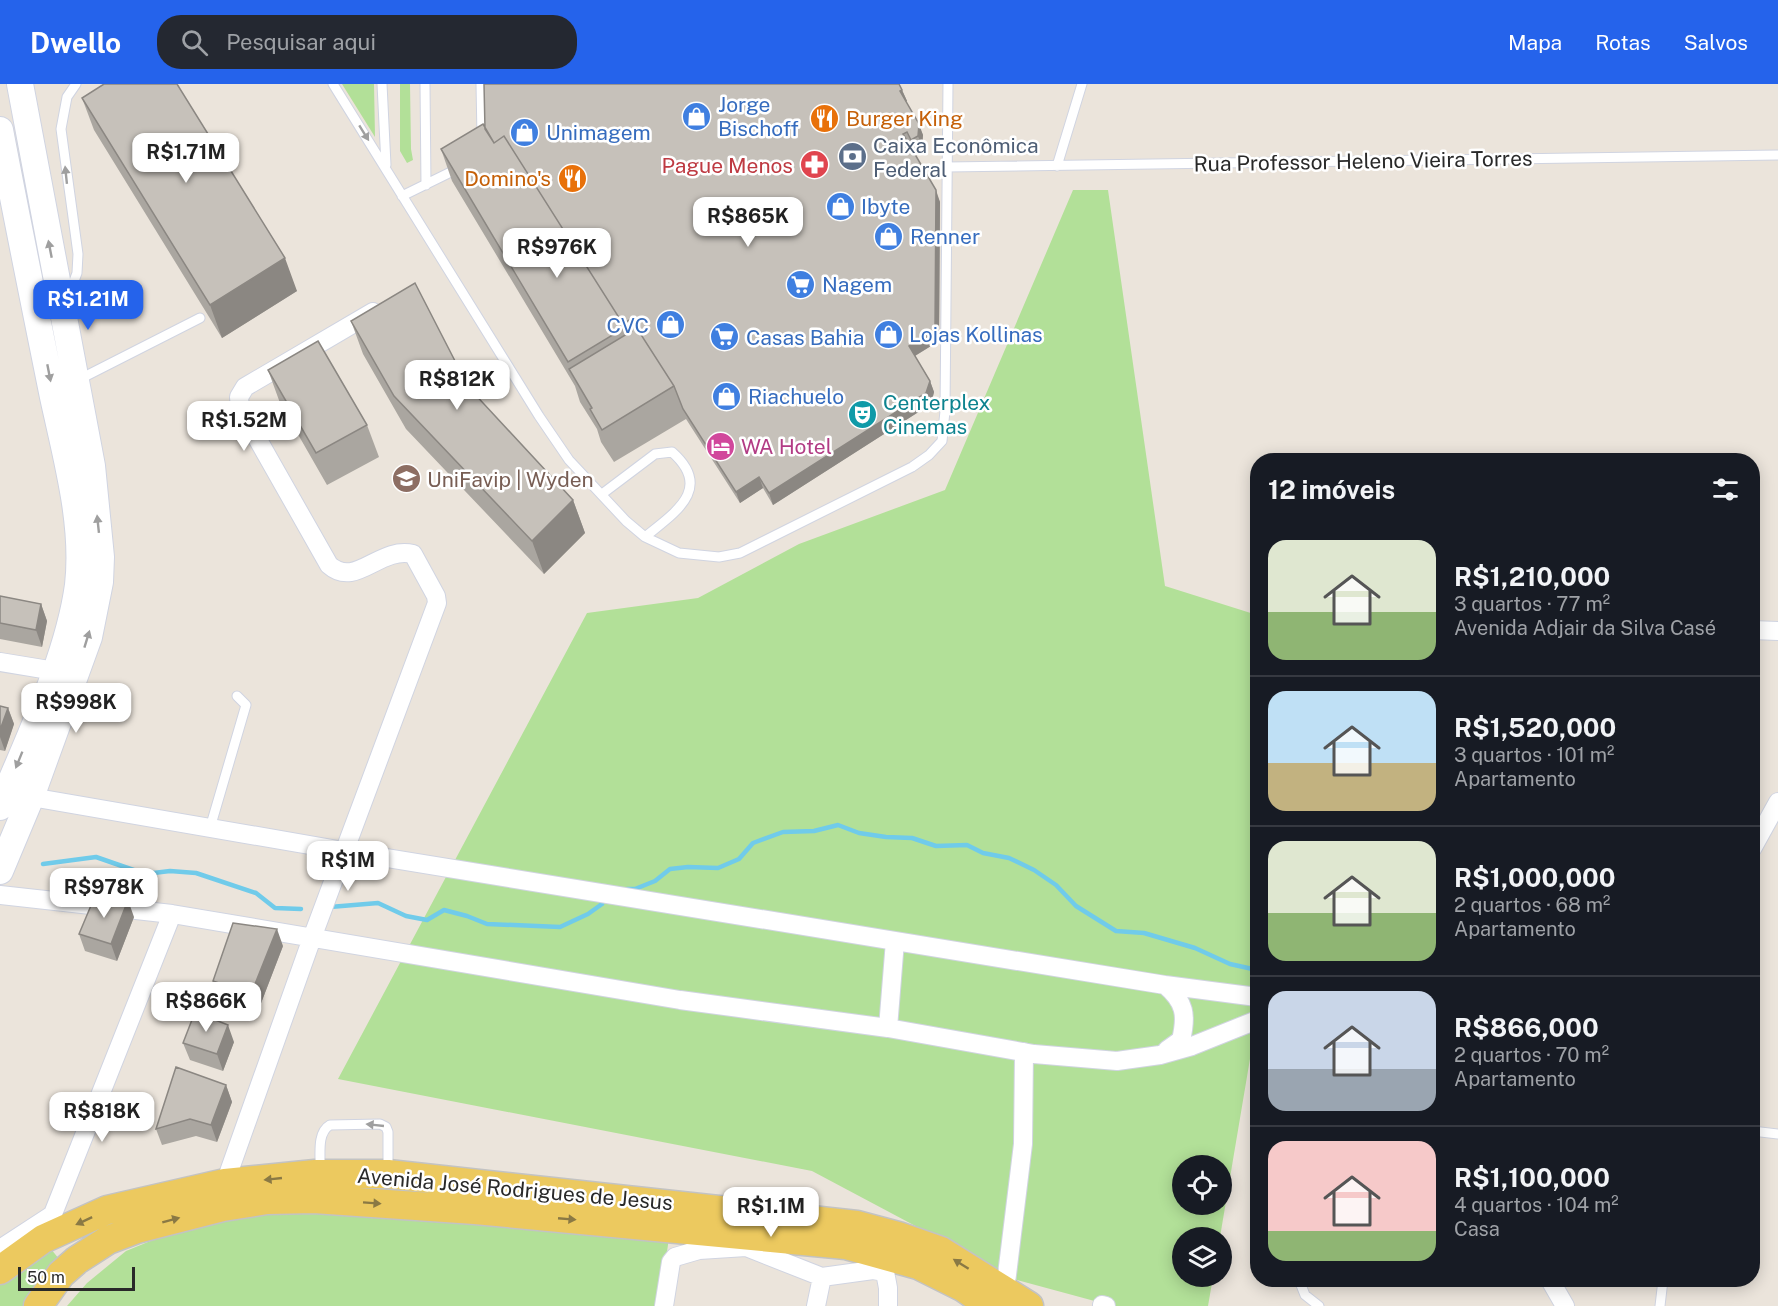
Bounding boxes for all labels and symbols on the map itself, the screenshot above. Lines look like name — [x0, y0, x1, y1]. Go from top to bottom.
place label: Jorge Bischoff — [718, 92, 799, 141]
shop icon: Jorge Bischoff — [681, 100, 713, 132]
restaurant icon: Burger King — [809, 102, 841, 134]
place label: Burger King — [846, 106, 963, 131]
shop icon: Unimagem — [509, 116, 541, 148]
place label: Unimagem — [546, 120, 651, 145]
one-way arrow — [359, 125, 370, 142]
pin: R$1.71M — [131, 133, 241, 184]
place label: Caixa Econômica Federal — [873, 133, 1039, 182]
bank icon: Caixa Econômica Federal — [836, 141, 868, 173]
street label: Rua Professor Heleno Vieira Torres — [1193, 146, 1533, 176]
pharmacy icon: Pague Menos — [798, 149, 830, 181]
place label: Pague Menos — [662, 153, 793, 178]
restaurant icon: Domino's — [556, 162, 588, 194]
one-way arrow — [61, 165, 71, 184]
place label: Domino's — [464, 166, 551, 191]
shop icon: Ibyte — [824, 190, 856, 222]
place label: Ibyte — [861, 194, 910, 219]
pin: R$865K — [699, 197, 797, 248]
shop icon: Renner — [873, 220, 905, 252]
place label: Renner — [910, 224, 980, 249]
pin: R$976K — [508, 228, 606, 279]
one-way arrow — [46, 239, 55, 258]
supermarket icon: Nagem — [785, 268, 817, 300]
place label: Nagem — [822, 272, 892, 297]
pin: R$1.21M — [33, 280, 143, 331]
shop icon: CVC — [654, 309, 686, 341]
place label: CVC — [607, 313, 649, 338]
shop icon: Lojas Kollinas — [872, 318, 904, 350]
supermarket icon: Casas Bahia — [709, 321, 741, 353]
place label: Lojas Kollinas — [909, 322, 1043, 347]
place label: Casas Bahia — [746, 325, 864, 350]
pin: R$812K — [408, 360, 506, 411]
one-way arrow — [44, 364, 54, 382]
shop icon: Riachuelo — [711, 380, 743, 412]
place label: Riachuelo — [748, 384, 844, 409]
place label: Centerplex Cinemas — [883, 390, 990, 439]
theatre icon: Centerplex Cinemas — [846, 398, 878, 430]
pin: R$1.52M — [189, 401, 299, 452]
hotel icon: WA Hotel — [704, 430, 736, 462]
place label: WA Hotel — [741, 434, 832, 459]
school or university icon: UniFavip | Wyden — [390, 463, 422, 495]
place label: UniFavip | Wyden — [427, 467, 594, 492]
one-way arrow — [93, 514, 103, 533]
one-way arrow — [83, 630, 92, 648]
pin: R$998K — [27, 683, 125, 734]
one-way arrow — [14, 751, 24, 769]
pin: R$1M — [312, 841, 384, 892]
pin: R$978K — [55, 868, 153, 919]
pin: R$866K — [157, 982, 255, 1033]
pin: R$818K — [53, 1092, 151, 1143]
one-way arrow — [365, 1120, 384, 1130]
street label: Avenida José Rodrigues de Jesus — [356, 1163, 674, 1215]
one-way arrow — [264, 1174, 283, 1183]
pin: R$1.1M — [722, 1187, 820, 1238]
one-way arrow — [363, 1198, 382, 1208]
one-way arrow — [557, 1214, 576, 1224]
one-way arrow — [162, 1215, 180, 1224]
one-way arrow — [75, 1216, 92, 1225]
one-way arrow — [953, 1258, 969, 1269]
scale bar — [18, 1264, 135, 1292]

